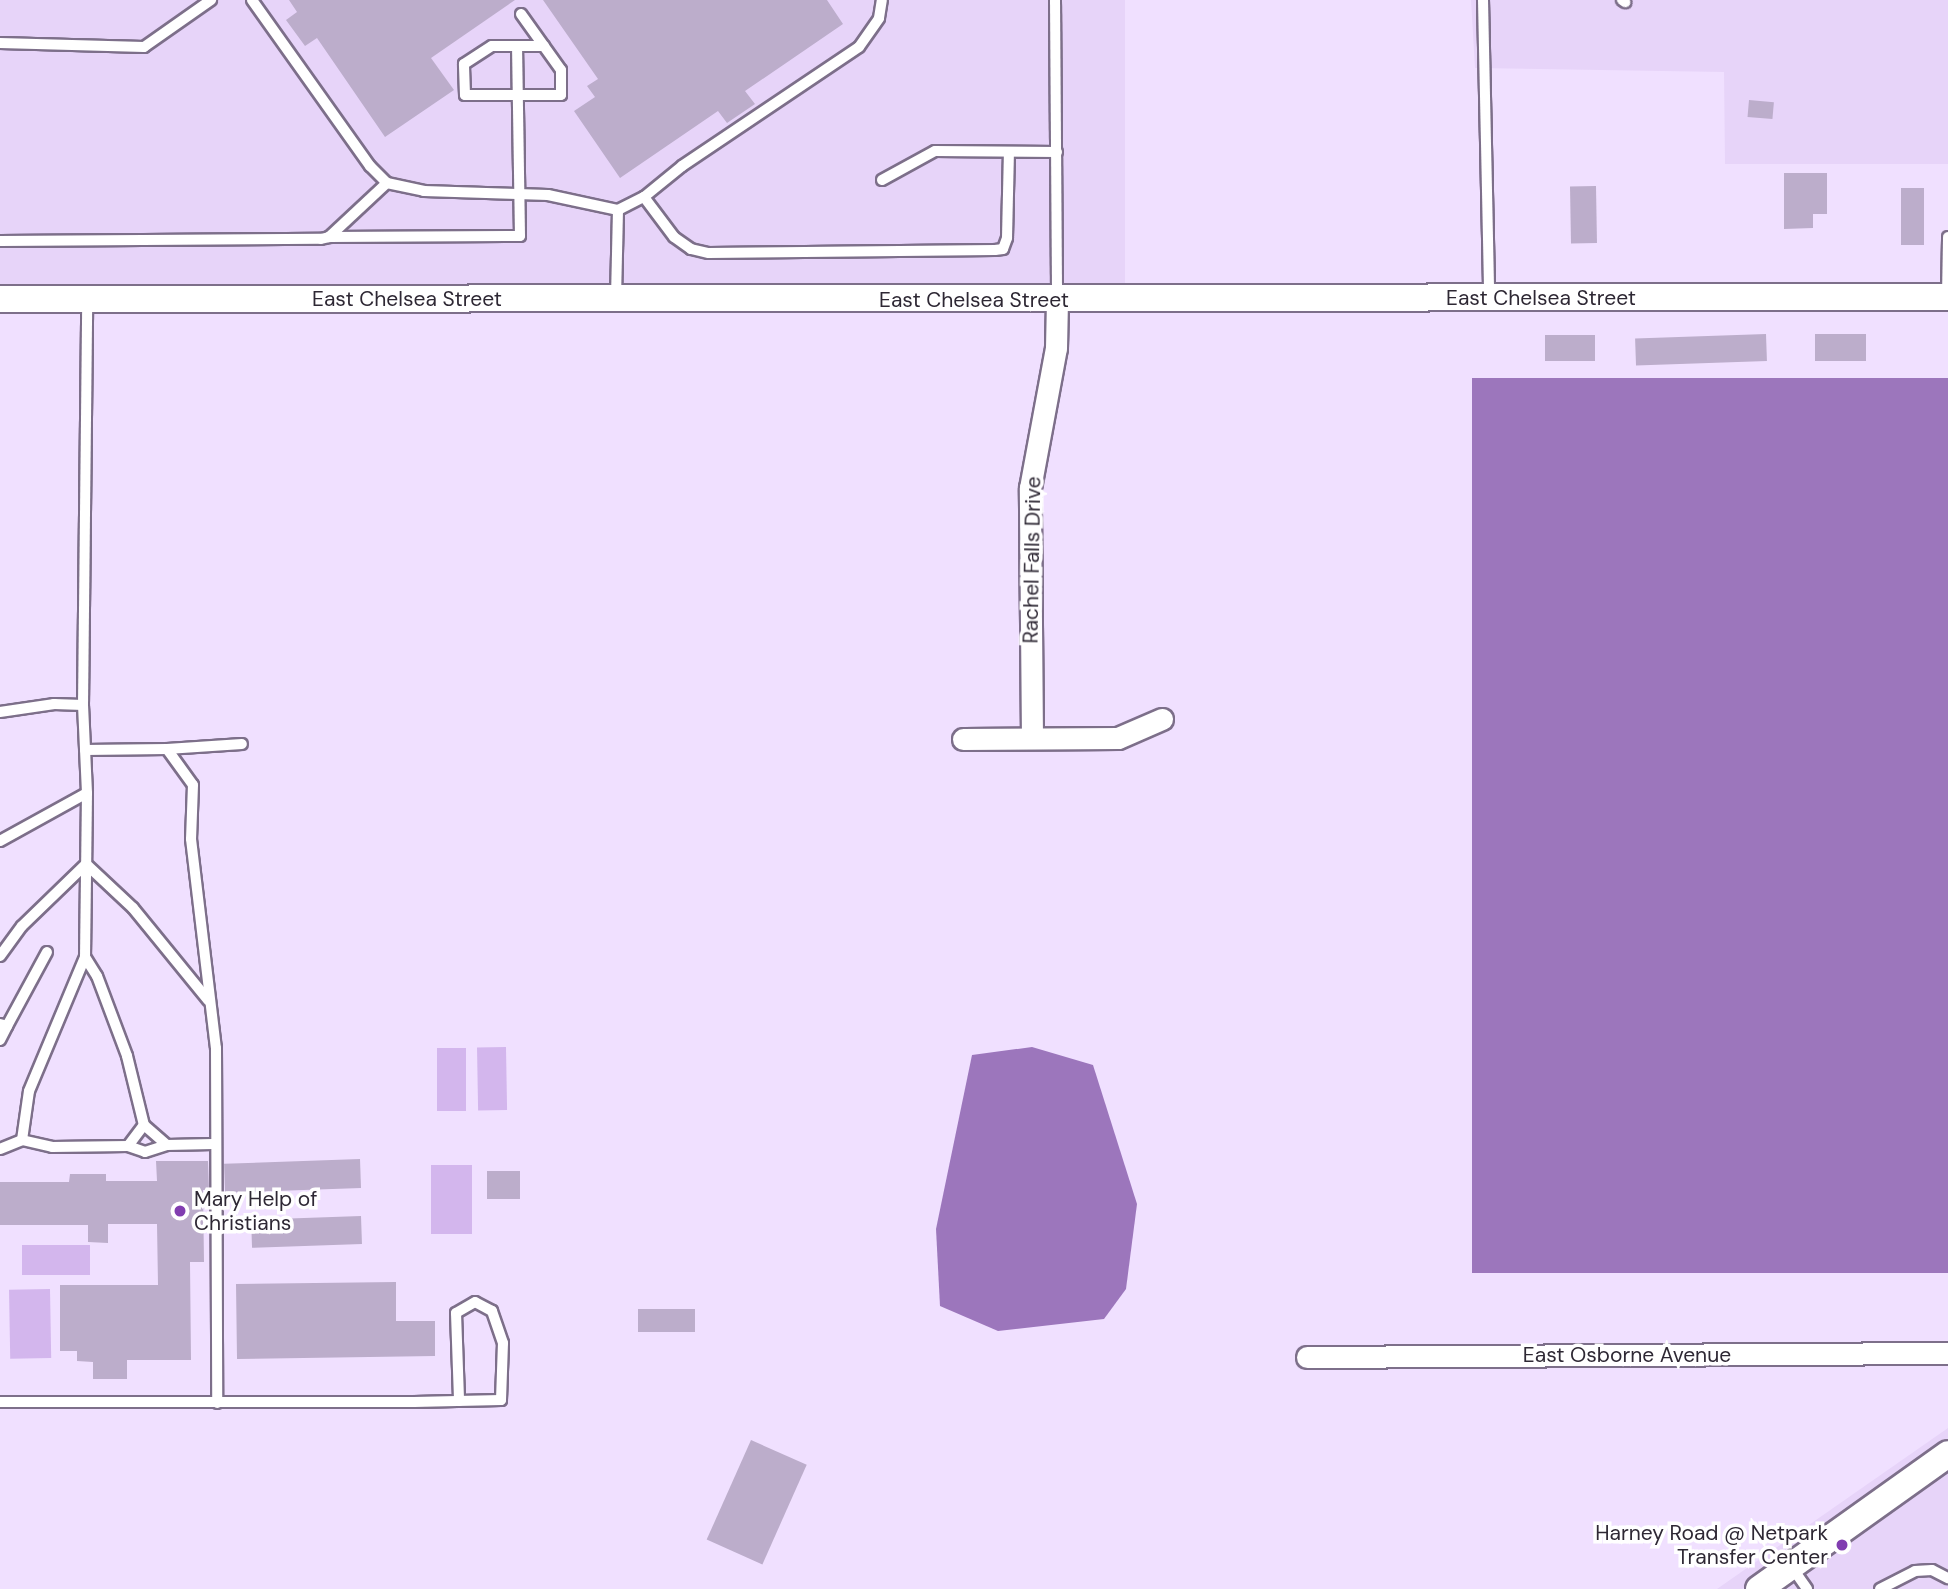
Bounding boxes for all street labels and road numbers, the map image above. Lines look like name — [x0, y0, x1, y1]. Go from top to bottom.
street label: East Chelsea Street — [1446, 285, 1636, 311]
street label: East Chelsea Street — [312, 286, 502, 312]
street label: East Chelsea Street — [879, 287, 1069, 313]
street label: Rachel Falls Drive — [1018, 476, 1046, 644]
street label: East Osborne Avenue — [1523, 1342, 1731, 1368]

